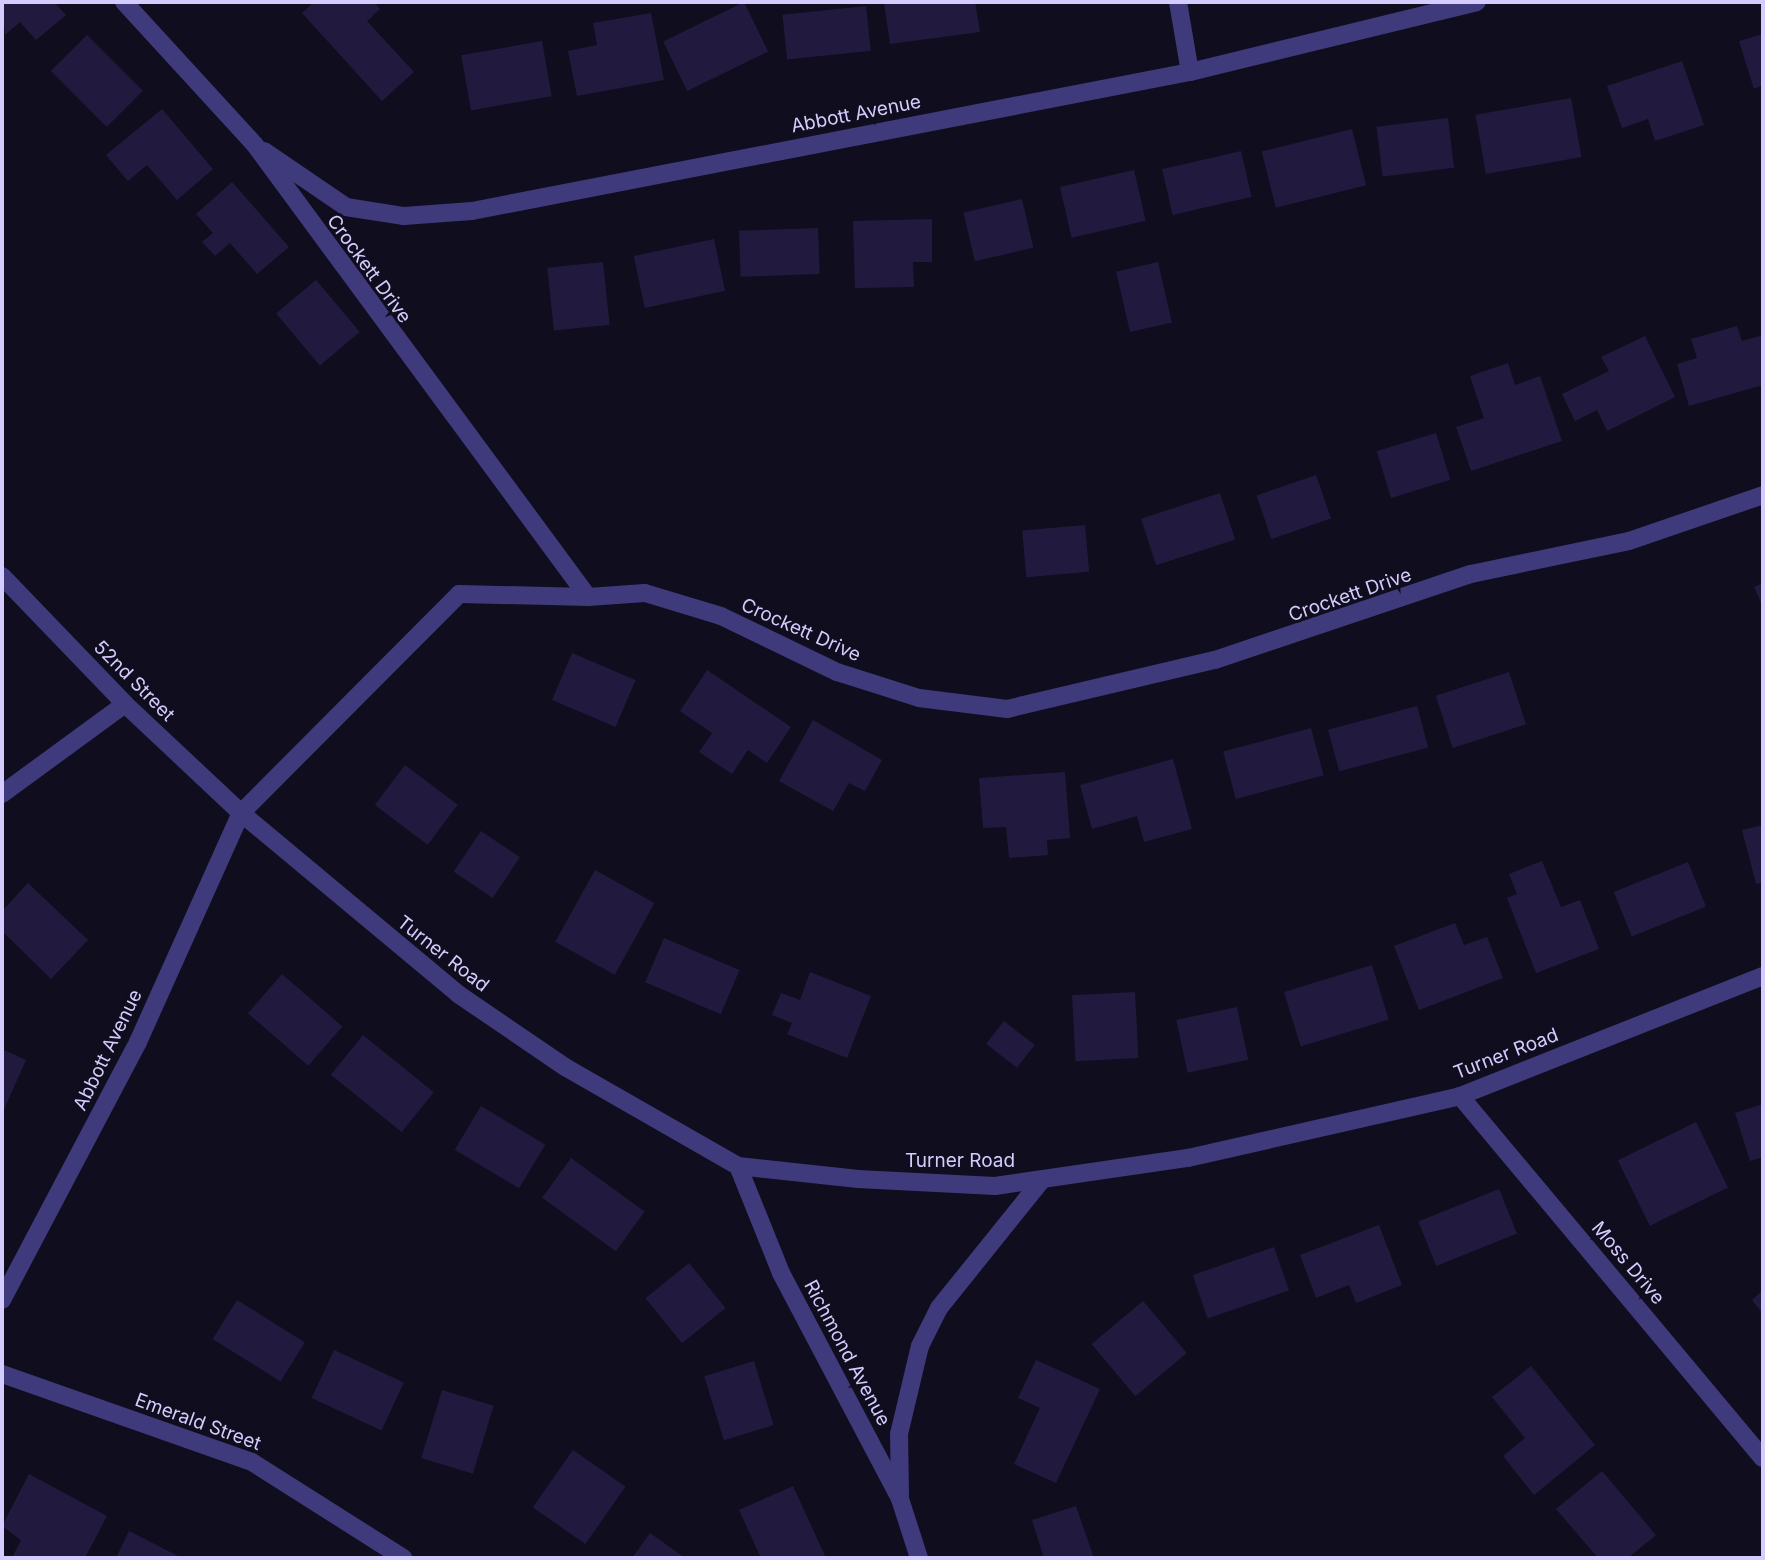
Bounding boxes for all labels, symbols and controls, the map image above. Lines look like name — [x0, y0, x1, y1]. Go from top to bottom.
street label: Abbott Avenue — [789, 90, 923, 138]
street label: Crockett Drive — [322, 210, 416, 328]
street label: Crockett Drive — [1286, 563, 1414, 627]
street label: Crockett Drive — [738, 593, 864, 667]
street label: 52nd Street — [89, 636, 179, 726]
street label: Turner Road — [393, 911, 493, 997]
street label: Abbott Avenue — [69, 986, 147, 1114]
street label: Turner Road — [1450, 1024, 1562, 1084]
street label: Turner Road — [905, 1150, 1015, 1172]
street label: Moss Drive — [1587, 1217, 1669, 1309]
street label: Richmond Avenue — [799, 1276, 895, 1430]
street label: Emerald Street — [132, 1389, 264, 1455]

